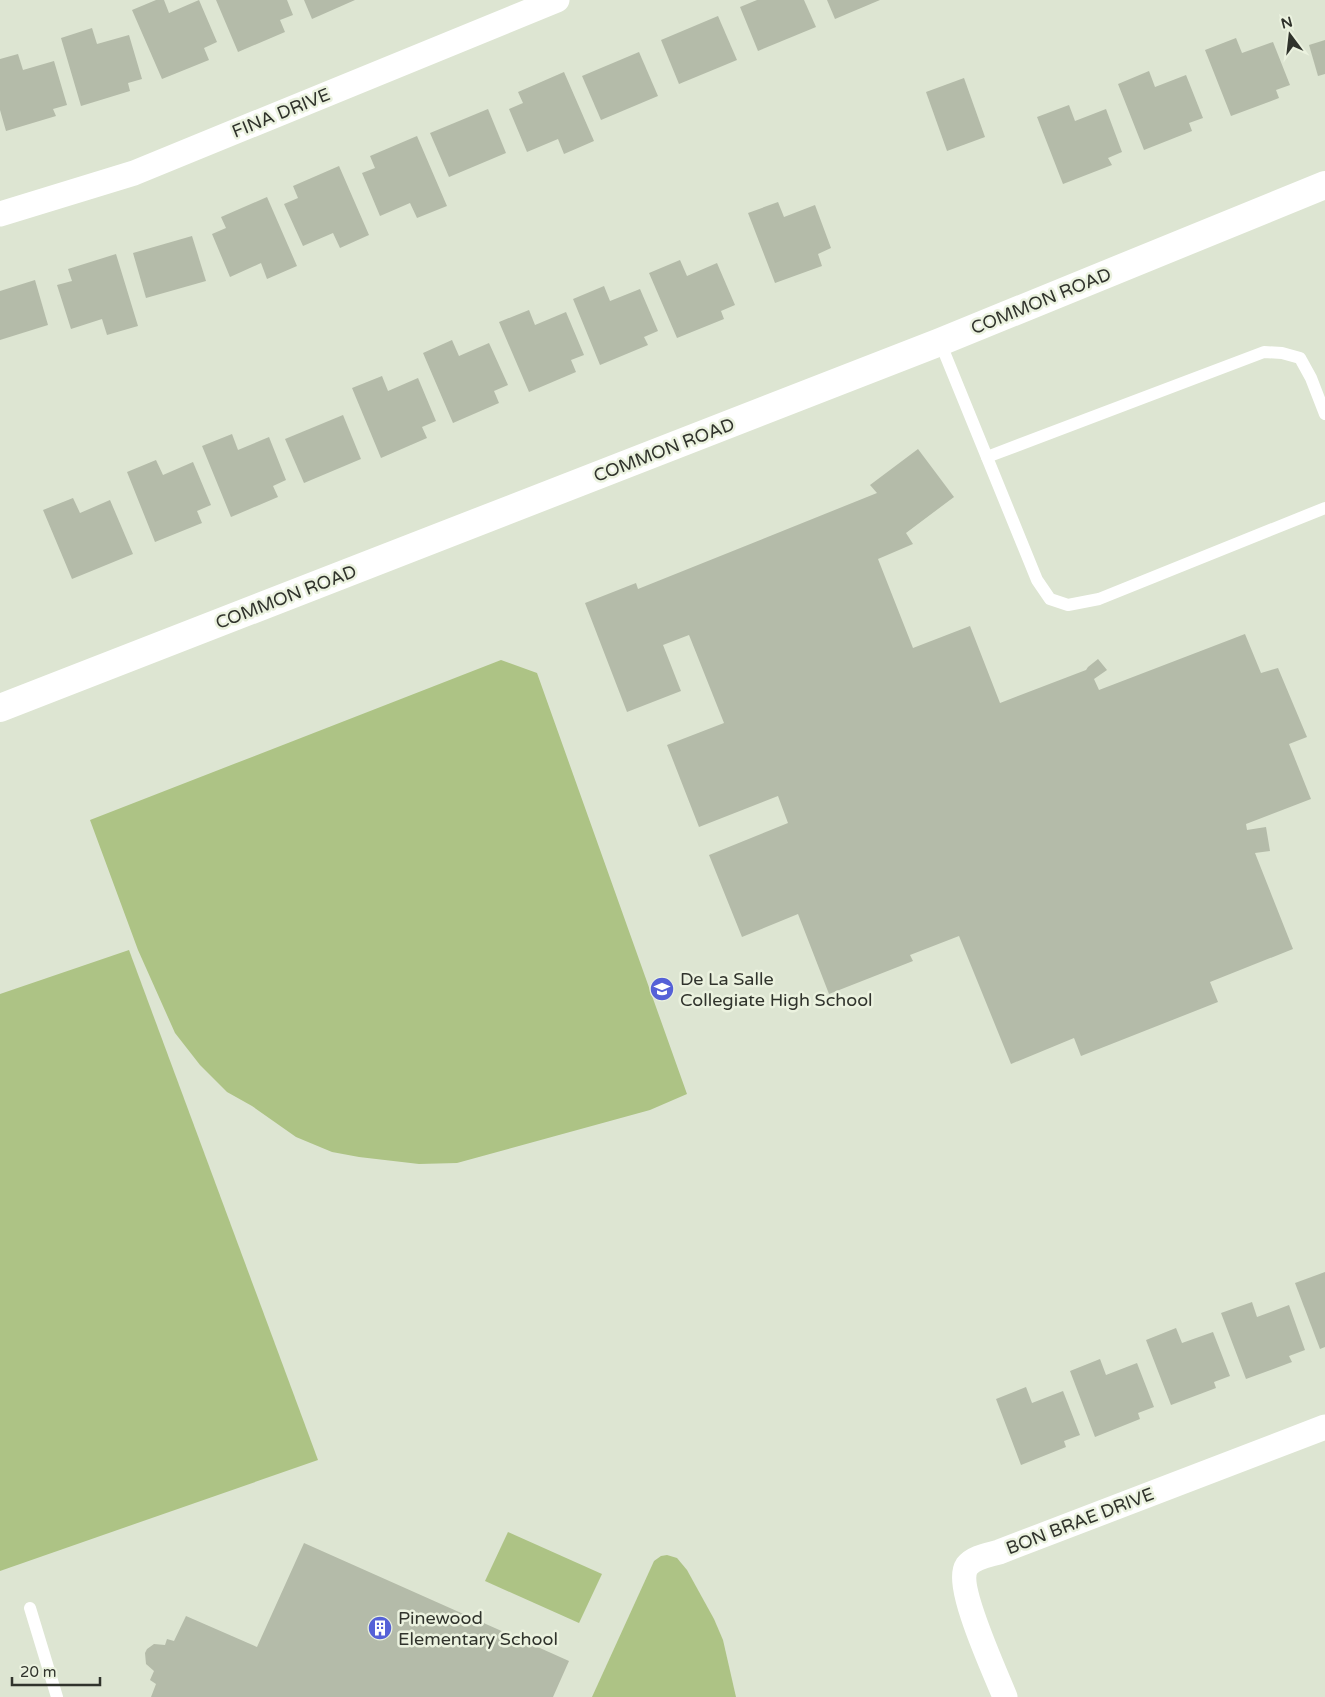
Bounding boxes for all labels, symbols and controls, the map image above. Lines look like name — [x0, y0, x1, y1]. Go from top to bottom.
north arrow — [1265, 10, 1315, 60]
text: N — [1279, 13, 1294, 33]
street label: FINA DRIVE — [229, 83, 333, 143]
street label: COMMON ROAD — [968, 263, 1114, 339]
street label: COMMON ROAD — [590, 413, 738, 487]
street label: COMMON ROAD — [212, 560, 360, 634]
place label: De La Salle Collegiate High School — [680, 968, 873, 1011]
school or university icon: De La Salle Collegiate High School — [649, 976, 675, 1002]
street label: BON BRAE DRIVE — [1003, 1483, 1157, 1559]
place label: Pinewood Elementary School — [398, 1607, 558, 1650]
building icon: Pinewood Elementary School — [367, 1615, 393, 1641]
scale bar — [12, 1654, 100, 1686]
text: 20 m — [20, 1663, 57, 1681]

